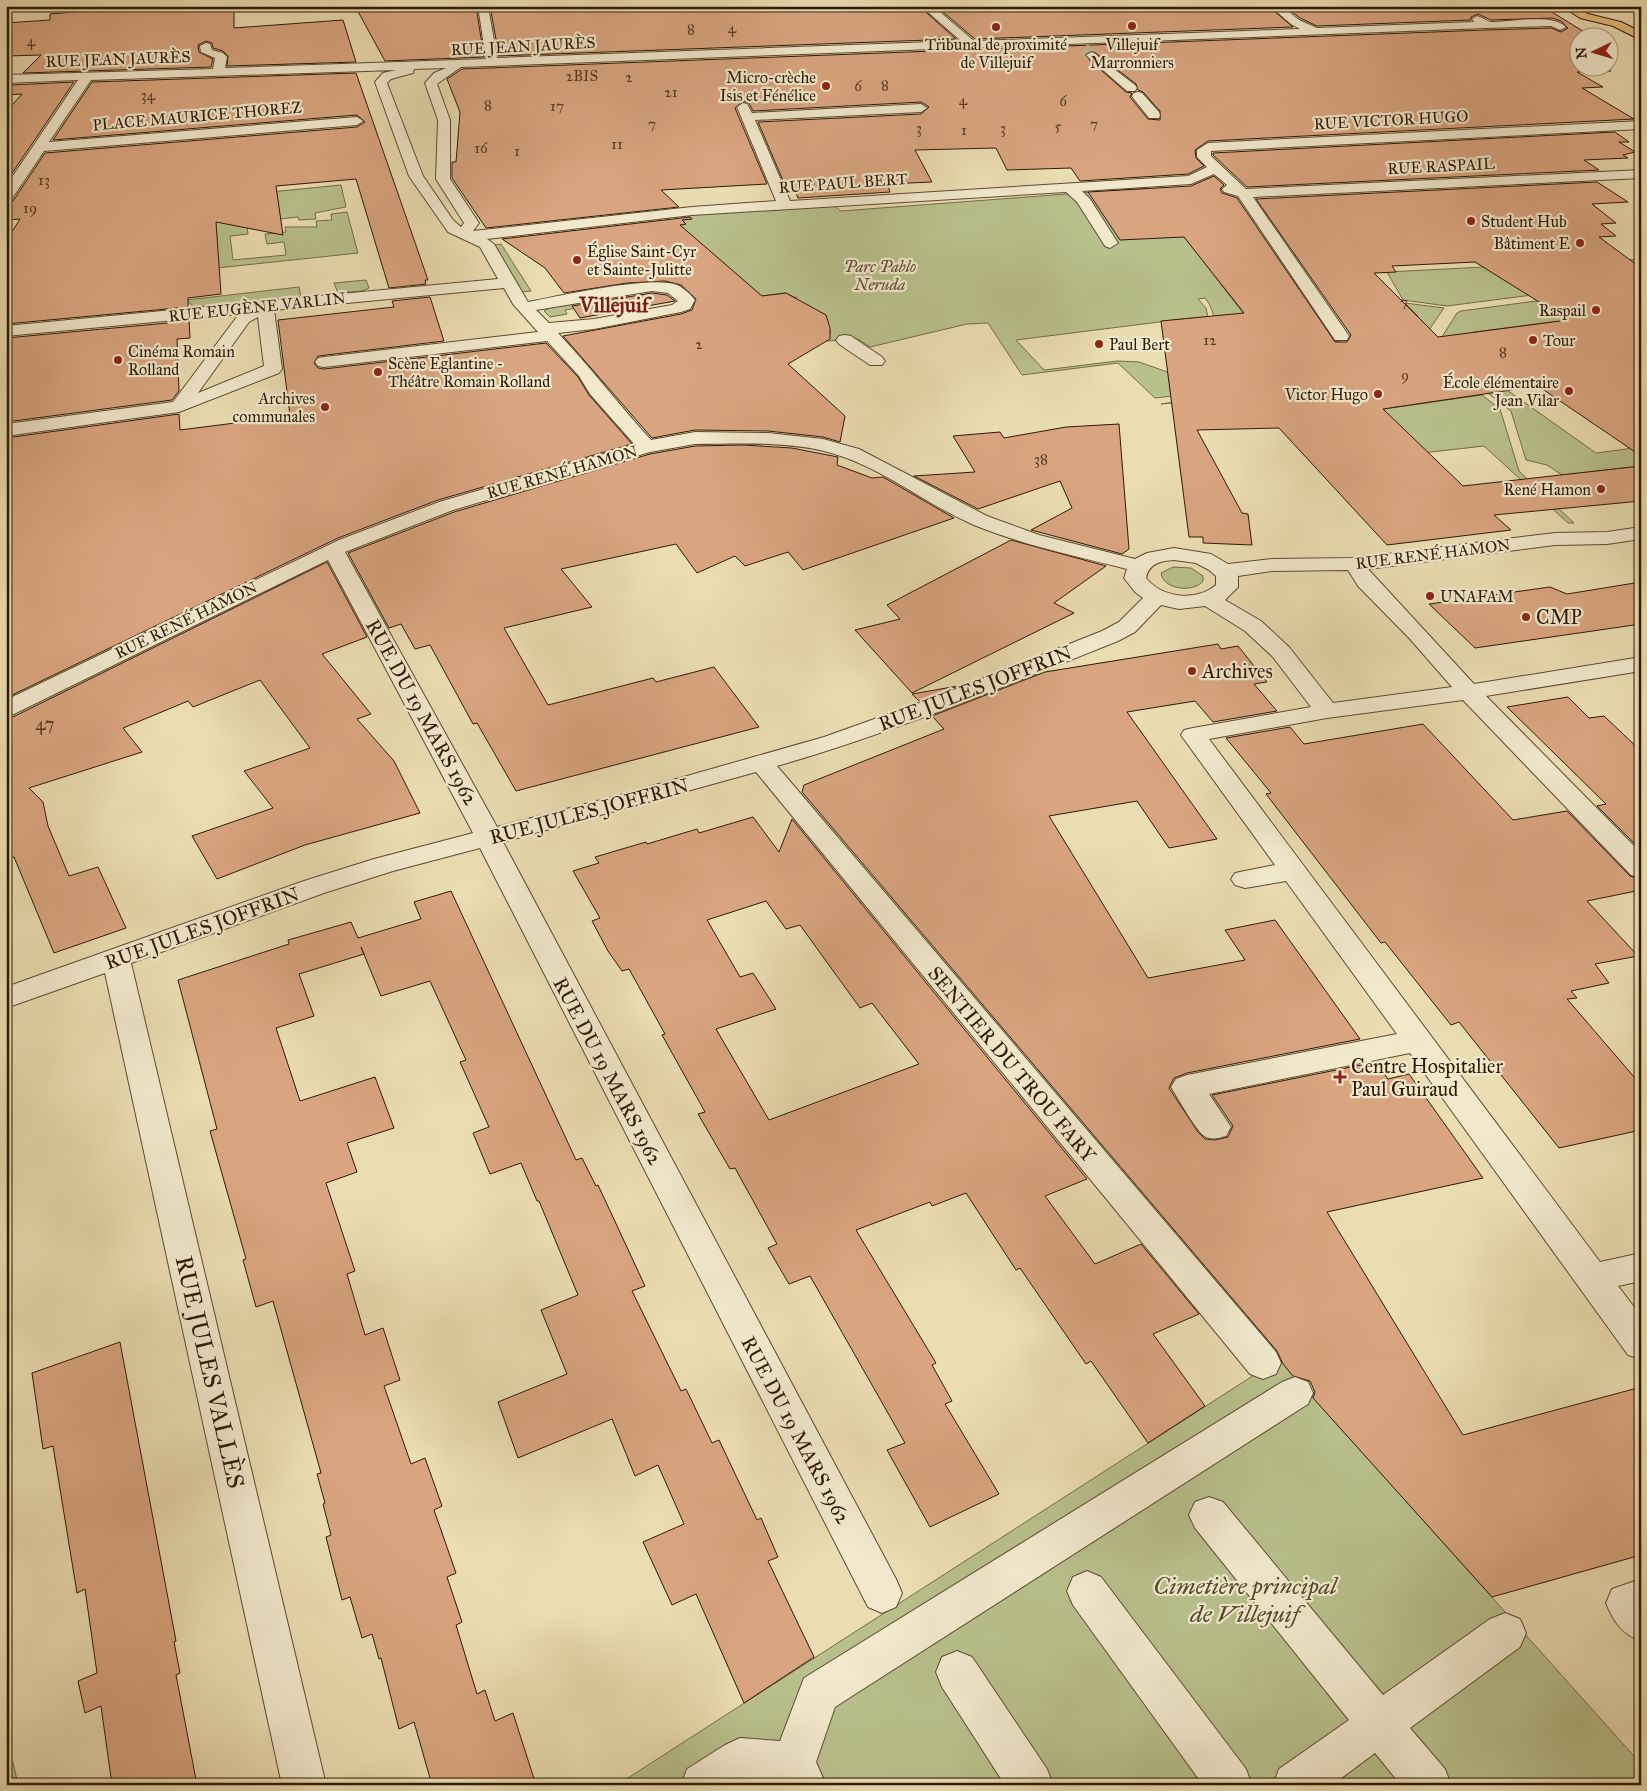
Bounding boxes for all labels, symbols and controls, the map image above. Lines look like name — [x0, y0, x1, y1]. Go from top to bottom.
house number: 4 — [728, 19, 737, 37]
house number: 8 — [687, 20, 695, 38]
marker: Villejuif Marronniers — [1126, 20, 1138, 32]
marker: Tribunal de proximité de Villejuif — [990, 21, 1002, 33]
north arrow — [1570, 28, 1620, 78]
street label: RUE JEAN JAURÈS — [450, 31, 596, 60]
house number: 4 — [27, 32, 36, 50]
place label: Tribunal de proximité de Villejuif — [925, 35, 1067, 72]
place label: Villejuif Marronniers — [1090, 35, 1174, 72]
street label: RUE JEAN JAURÈS — [45, 45, 191, 72]
text: N — [1573, 46, 1591, 60]
house number: 2BIS — [566, 67, 598, 85]
house number: 2 — [625, 68, 633, 86]
place label: Micro-crèche Isis et Fénélice — [720, 68, 816, 105]
house number: 8 — [881, 76, 889, 94]
house number: 6 — [854, 77, 863, 95]
marker: Micro-crèche Isis et Fénélice — [820, 80, 832, 92]
house number: 21 — [664, 83, 678, 101]
house number: 34 — [141, 86, 156, 104]
house number: 4 — [959, 91, 968, 109]
house number: 6 — [1059, 92, 1068, 110]
house number: 8 — [484, 96, 492, 114]
street label: PLACE MAURICE THOREZ — [92, 97, 302, 135]
house number: 17 — [550, 97, 564, 115]
street label: RUE VICTOR HUGO — [1313, 106, 1469, 134]
house number: 7 — [648, 115, 656, 133]
house number: 7 — [1090, 115, 1098, 133]
house number: 5 — [1055, 117, 1062, 135]
house number: 3 — [916, 119, 922, 137]
house number: 3 — [1000, 119, 1006, 137]
house number: 1 — [961, 121, 967, 139]
house number: 11 — [611, 135, 623, 153]
house number: 16 — [474, 139, 489, 157]
house number: 1 — [514, 142, 520, 160]
street label: RUE RASPAIL — [1387, 154, 1495, 178]
street label: RUE PAUL BERT — [778, 169, 908, 197]
house number: 13 — [38, 171, 50, 189]
house number: 19 — [23, 199, 37, 217]
place label: Student Hub — [1481, 212, 1567, 231]
marker: Student Hub — [1465, 215, 1477, 227]
place label: Bâtiment E — [1493, 234, 1570, 253]
marker: Bâtiment E — [1574, 237, 1586, 249]
place label: Église Saint-Cyr et Sainte-Julitte — [587, 240, 696, 280]
marker: Église Saint-Cyr et Sainte-Julitte — [571, 254, 583, 266]
park label: Parc Pablo Neruda — [844, 257, 916, 294]
street label: RUE EUGÈNE VARLIN — [167, 286, 347, 326]
district label: Villejuif — [578, 292, 653, 318]
house number: 7 — [1400, 293, 1408, 311]
place label: Raspail — [1539, 301, 1587, 320]
marker: Raspail — [1590, 304, 1602, 316]
house number: 12 — [1203, 331, 1217, 349]
place label: Tour — [1543, 331, 1575, 350]
marker: Tour — [1527, 334, 1539, 346]
house number: 2 — [695, 335, 703, 353]
place label: Paul Bert — [1109, 335, 1170, 354]
marker: Paul Bert — [1093, 338, 1105, 350]
place label: Cinéma Romain Rolland — [128, 342, 235, 379]
house number: 8 — [1499, 343, 1507, 361]
marker: Cinéma Romain Rolland — [112, 354, 124, 366]
place label: Scène Eglantine - Théâtre Romain Rolland — [388, 354, 550, 391]
marker: Scène Eglantine - Théâtre Romain Rolland — [372, 366, 384, 378]
house number: 9 — [1401, 366, 1409, 384]
place label: École élémentaire Jean Vilar — [1443, 371, 1559, 411]
place label: Victor Hugo — [1284, 385, 1368, 405]
marker: École élémentaire Jean Vilar — [1563, 385, 1575, 397]
marker: Victor Hugo — [1372, 388, 1384, 400]
place label: Archives communales — [233, 389, 315, 426]
marker: Archives communales — [319, 401, 331, 413]
street label: RUE RENÉ HAMON — [484, 439, 640, 503]
house number: 38 — [1034, 450, 1048, 468]
place label: René Hamon — [1504, 480, 1591, 499]
marker: René Hamon — [1595, 483, 1607, 495]
street label: RUE RENÉ HAMON — [1354, 533, 1512, 573]
street label: RUE RENÉ HAMON — [111, 575, 261, 663]
place label: UNAFAM — [1440, 587, 1514, 606]
marker: UNAFAM — [1424, 590, 1436, 602]
place label: CMP — [1536, 605, 1582, 629]
marker: CMP — [1520, 611, 1532, 623]
street label: RUE DU 19 MARS 1962 — [361, 615, 483, 809]
street label: RUE JULES JOFFRIN — [875, 640, 1075, 737]
place label: Archives — [1201, 659, 1273, 683]
marker: Archives — [1186, 665, 1198, 677]
house number: 47 — [36, 713, 54, 735]
street label: RUE JULES JOFFRIN — [487, 773, 691, 850]
street label: RUE JULES JOFFRIN — [101, 882, 303, 975]
street label: SENTIER DU TROU FARY — [923, 961, 1102, 1168]
street label: RUE DU 19 MARS 1962 — [548, 973, 668, 1169]
place label: Centre Hospitalier Paul Guiraud — [1351, 1054, 1503, 1101]
marker: Centre Hospitalier Paul Guiraud — [1333, 1070, 1347, 1084]
street label: RUE JULES VALLÈS — [169, 1253, 251, 1491]
street label: RUE DU 19 MARS 1962 — [736, 1332, 856, 1528]
park label: Cimetière principal de Villejuif — [1153, 1571, 1339, 1629]

